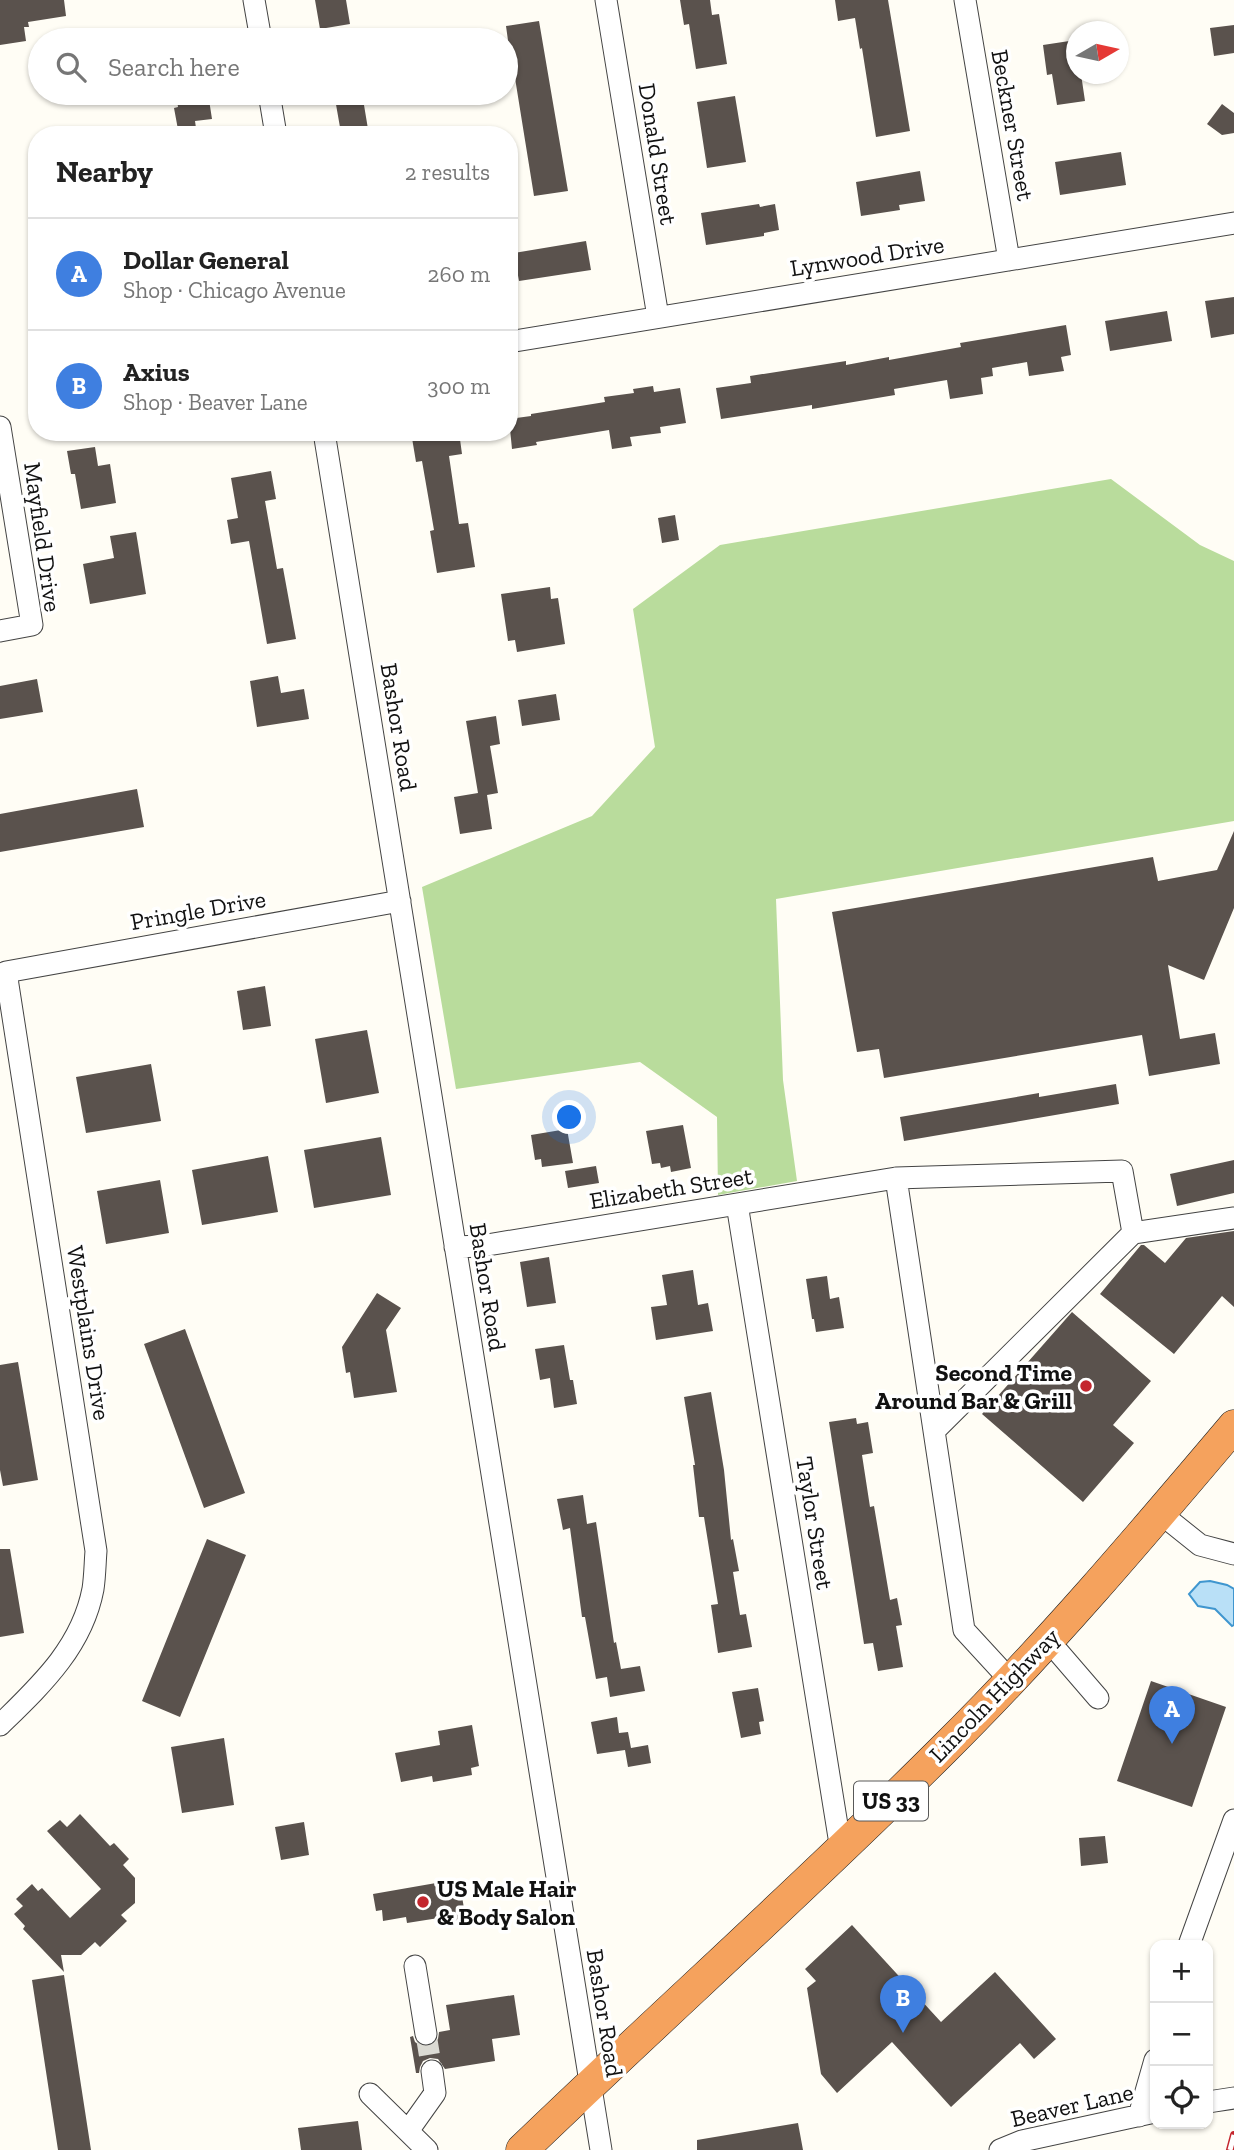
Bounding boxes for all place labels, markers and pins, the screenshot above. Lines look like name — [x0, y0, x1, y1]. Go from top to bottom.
place label: Second Time Around Bar & Grill — [875, 1358, 1072, 1415]
marker: Second Time Around Bar & Grill — [1078, 1378, 1094, 1394]
pin: A — [1149, 1686, 1195, 1744]
place label: US Male Hair & Body Salon — [437, 1874, 577, 1931]
marker: US Male Hair & Body Salon — [415, 1894, 431, 1910]
pin: B — [880, 1975, 926, 2033]

